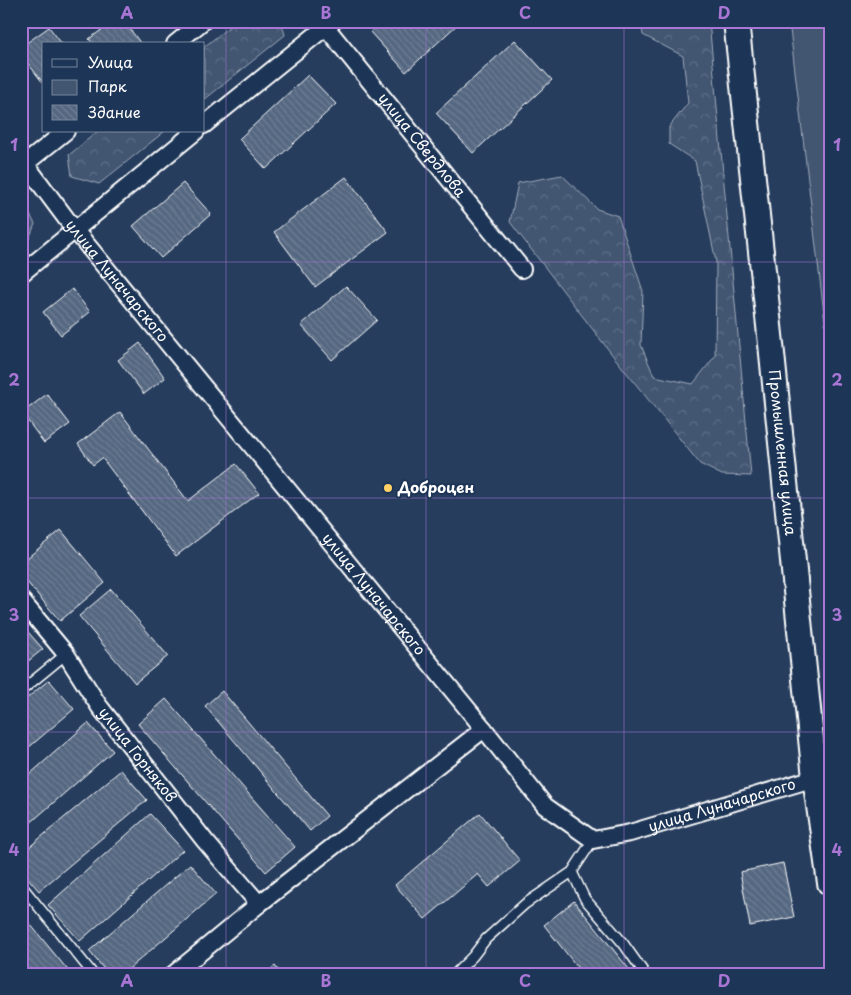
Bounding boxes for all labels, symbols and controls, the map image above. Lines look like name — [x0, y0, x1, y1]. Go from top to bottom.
text: A — [121, 0, 134, 24]
text: B — [321, 0, 332, 24]
text: C — [519, 0, 531, 24]
text: D — [718, 0, 730, 24]
legend — [42, 42, 205, 132]
text: Улица — [88, 50, 133, 73]
text: Парк — [88, 74, 127, 97]
street label: улица Свердлова — [373, 87, 473, 202]
text: Здание — [88, 100, 141, 123]
text: 1 — [10, 132, 18, 156]
text: 1 — [833, 132, 841, 156]
street label: улица Луначарского — [61, 214, 175, 346]
text: 2 — [8, 367, 20, 391]
text: 2 — [831, 367, 843, 391]
street label: Промышленная улица — [764, 368, 803, 537]
place label: Доброцен — [397, 475, 474, 498]
marker: Доброцен — [382, 482, 394, 494]
street label: улица Луначарского — [317, 527, 432, 660]
text: 3 — [9, 602, 19, 626]
text: 3 — [832, 602, 842, 626]
street label: улица Горняков — [94, 701, 184, 807]
street label: улица Луначарского — [645, 771, 798, 837]
text: 4 — [9, 837, 20, 861]
text: 4 — [832, 837, 843, 861]
text: A — [121, 968, 134, 992]
text: B — [321, 968, 332, 992]
text: C — [519, 968, 531, 992]
text: D — [718, 968, 730, 992]

